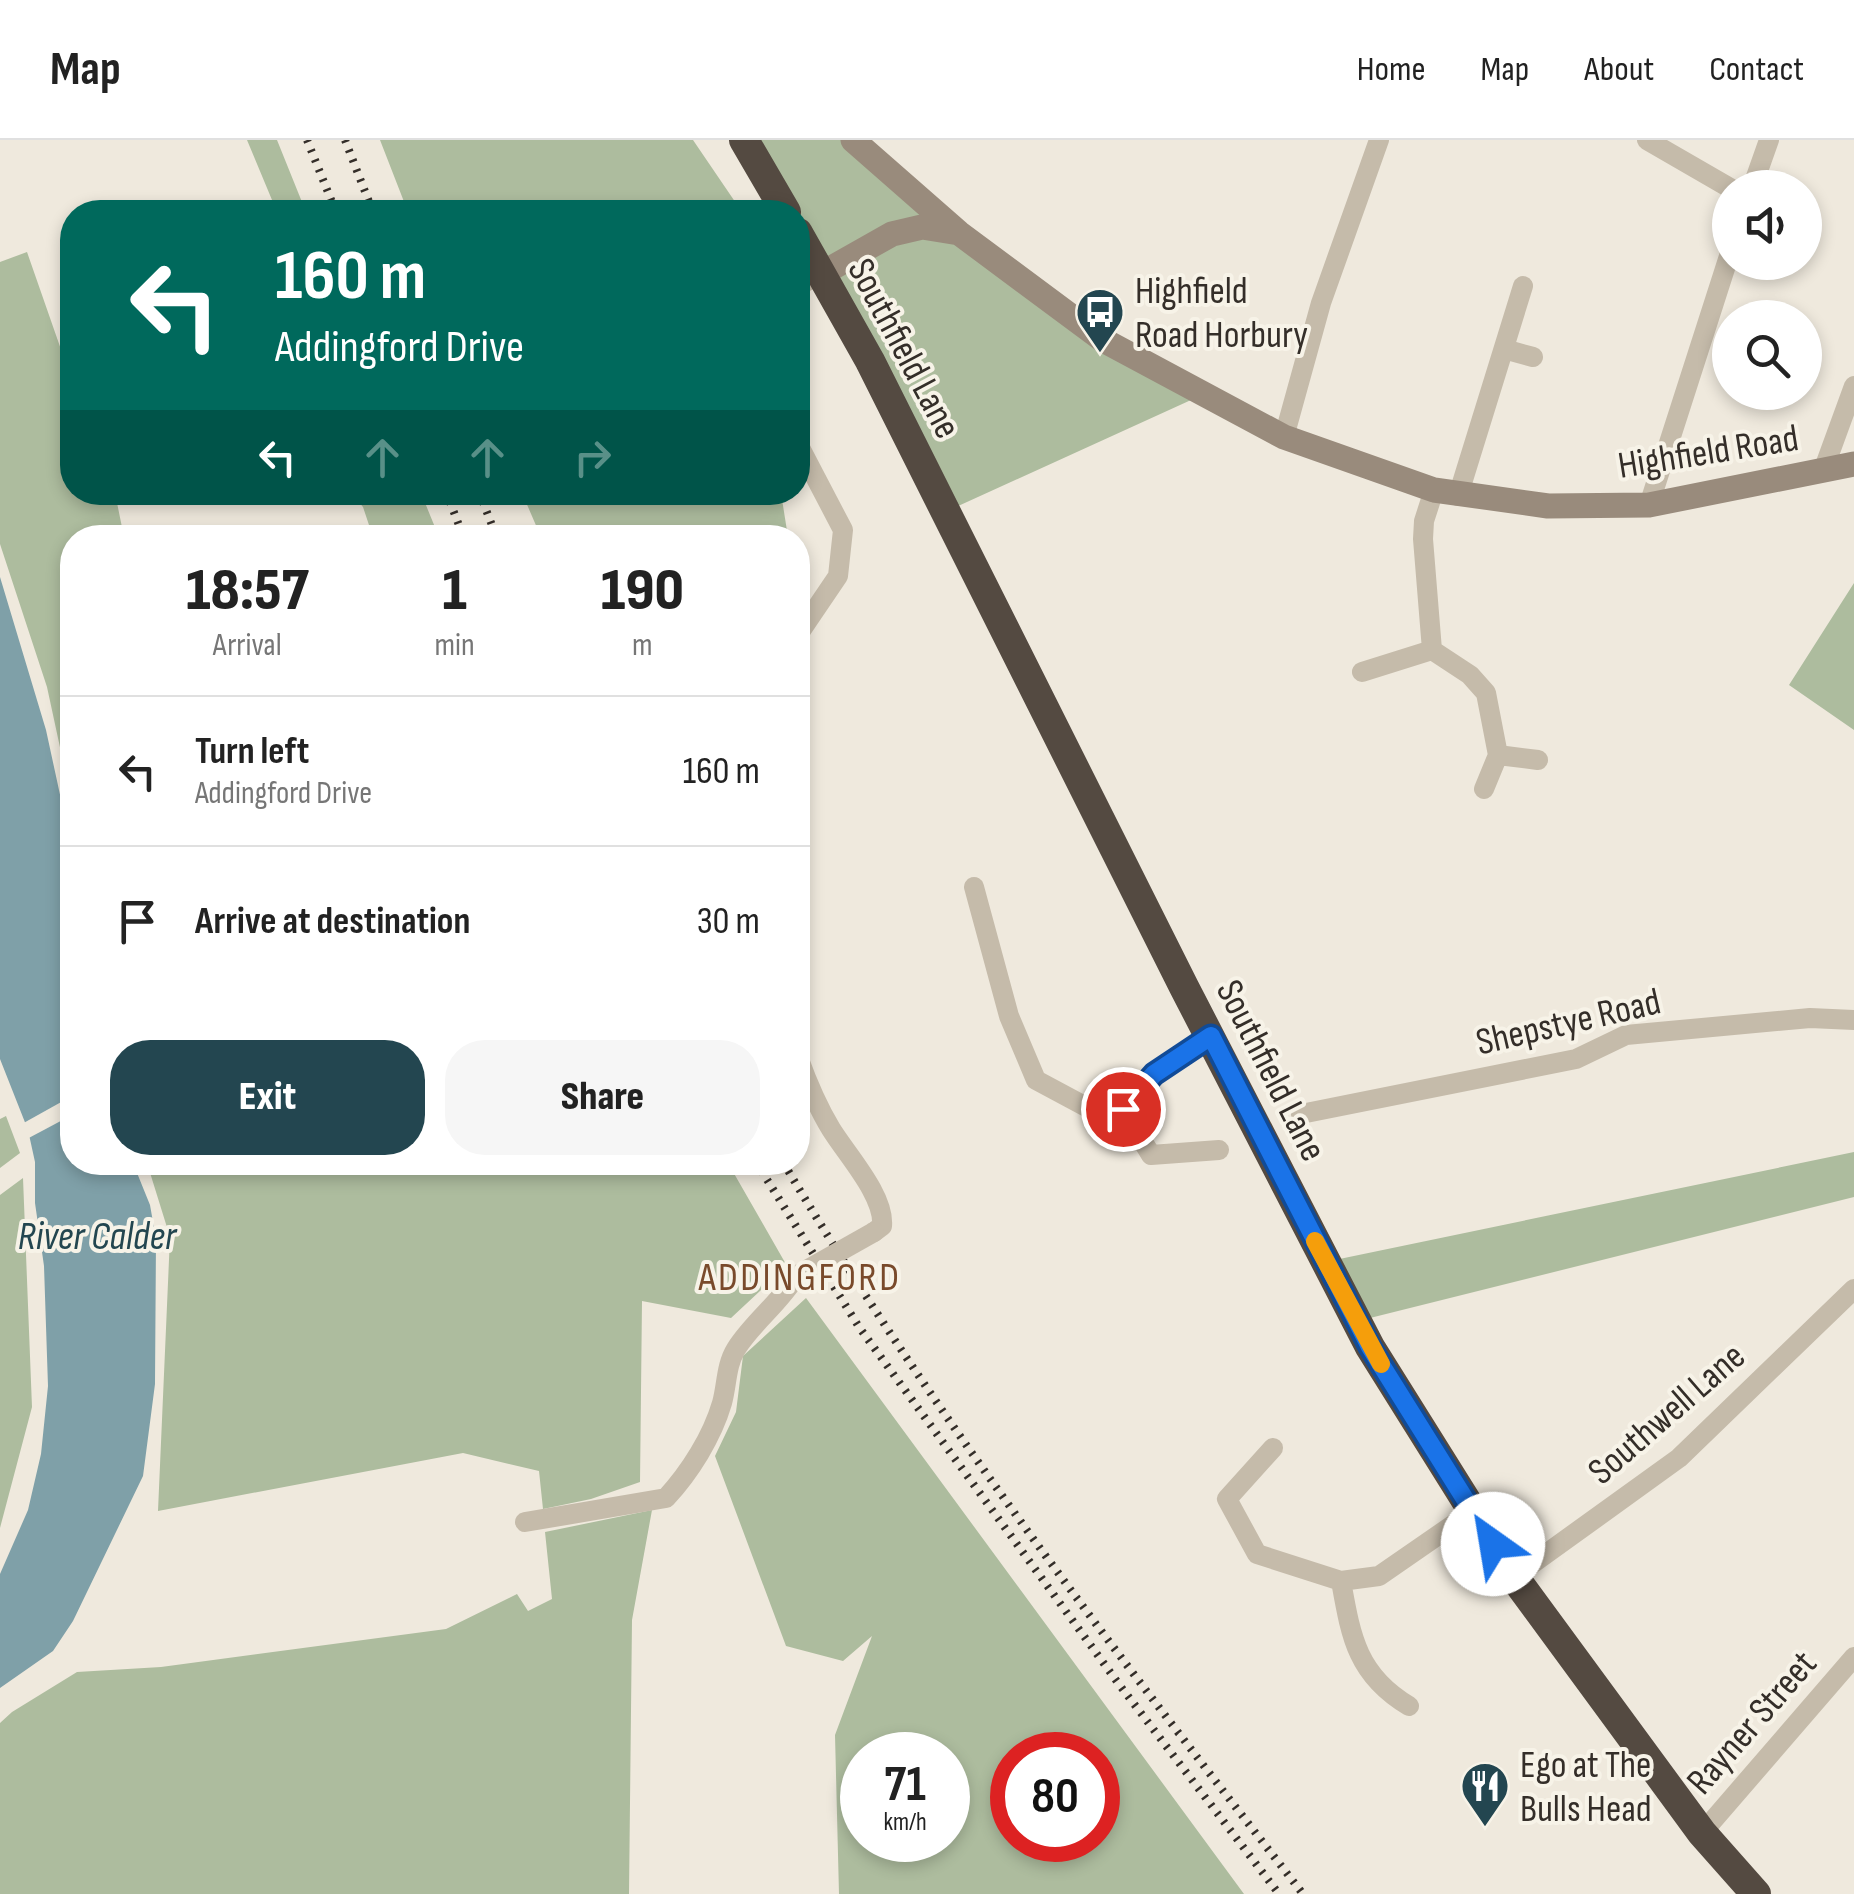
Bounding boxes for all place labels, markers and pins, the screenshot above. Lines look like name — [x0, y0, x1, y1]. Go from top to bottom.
place label: Highfield Road Horbury — [1135, 269, 1308, 358]
bus stop icon: Highfield Road Horbury — [1074, 286, 1126, 354]
pin — [1081, 1067, 1166, 1152]
place label: Ego at The Bulls Head — [1520, 1743, 1652, 1832]
restaurant icon: Ego at The Bulls Head — [1459, 1760, 1511, 1828]

